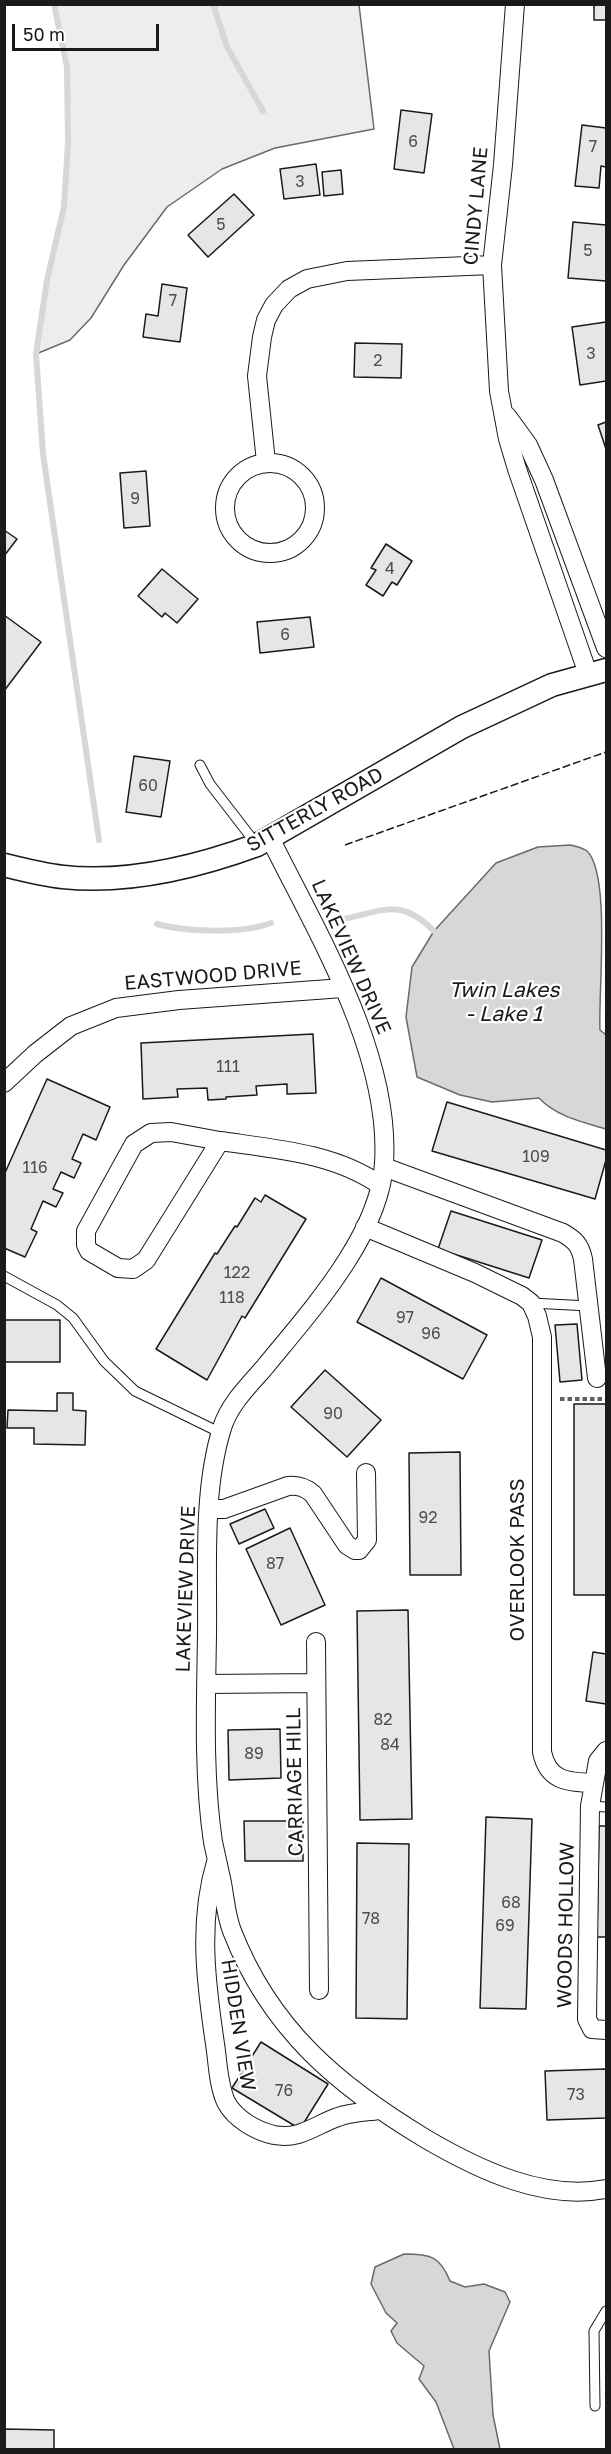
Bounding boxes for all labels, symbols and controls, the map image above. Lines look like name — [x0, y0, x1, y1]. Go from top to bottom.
scale bar — [15, 12, 162, 50]
text: 50 m — [23, 23, 65, 45]
house number: 6 — [408, 132, 418, 152]
house number: 7 — [589, 137, 597, 157]
street label: CINDY LANE — [459, 146, 493, 266]
house number: 3 — [295, 172, 305, 192]
house number: 5 — [216, 215, 226, 235]
house number: 5 — [583, 241, 593, 261]
house number: 7 — [169, 291, 177, 311]
house number: 3 — [586, 344, 596, 364]
house number: 2 — [373, 351, 383, 371]
house number: 9 — [130, 489, 140, 509]
house number: 4 — [385, 559, 395, 579]
house number: 6 — [280, 625, 290, 645]
street label: SITTERLY ROAD — [242, 762, 388, 858]
house number: 60 — [138, 776, 158, 796]
street label: LAKEVIEW DRIVE — [306, 876, 396, 1038]
street label: EASTWOOD DRIVE — [123, 956, 303, 996]
water label: Twin Lakes - Lake 1 — [449, 977, 559, 1027]
house number: 111 — [216, 1057, 240, 1077]
house number: 109 — [522, 1147, 550, 1167]
house number: 116 — [22, 1158, 48, 1178]
house number: 122 — [224, 1263, 250, 1283]
house number: 118 — [219, 1288, 245, 1308]
house number: 97 — [396, 1308, 414, 1328]
house number: 96 — [421, 1324, 441, 1344]
house number: 90 — [323, 1404, 343, 1424]
street label: OVERLOOK PASS — [506, 1479, 530, 1641]
street label: LAKEVIEW DRIVE — [171, 1505, 201, 1673]
house number: 92 — [419, 1508, 437, 1528]
house number: 87 — [266, 1554, 284, 1574]
street label: CARRIAGE HILL — [282, 1707, 308, 1857]
house number: 82 — [373, 1710, 393, 1730]
house number: 84 — [380, 1735, 400, 1755]
house number: 89 — [244, 1744, 264, 1764]
street label: WOODS HOLLOW — [553, 1842, 579, 2008]
house number: 68 — [501, 1893, 521, 1913]
house number: 78 — [362, 1909, 380, 1929]
house number: 69 — [495, 1916, 515, 1936]
street label: HIDDEN VIEW — [216, 1957, 260, 2093]
house number: 76 — [275, 2081, 293, 2101]
house number: 73 — [567, 2085, 585, 2105]

